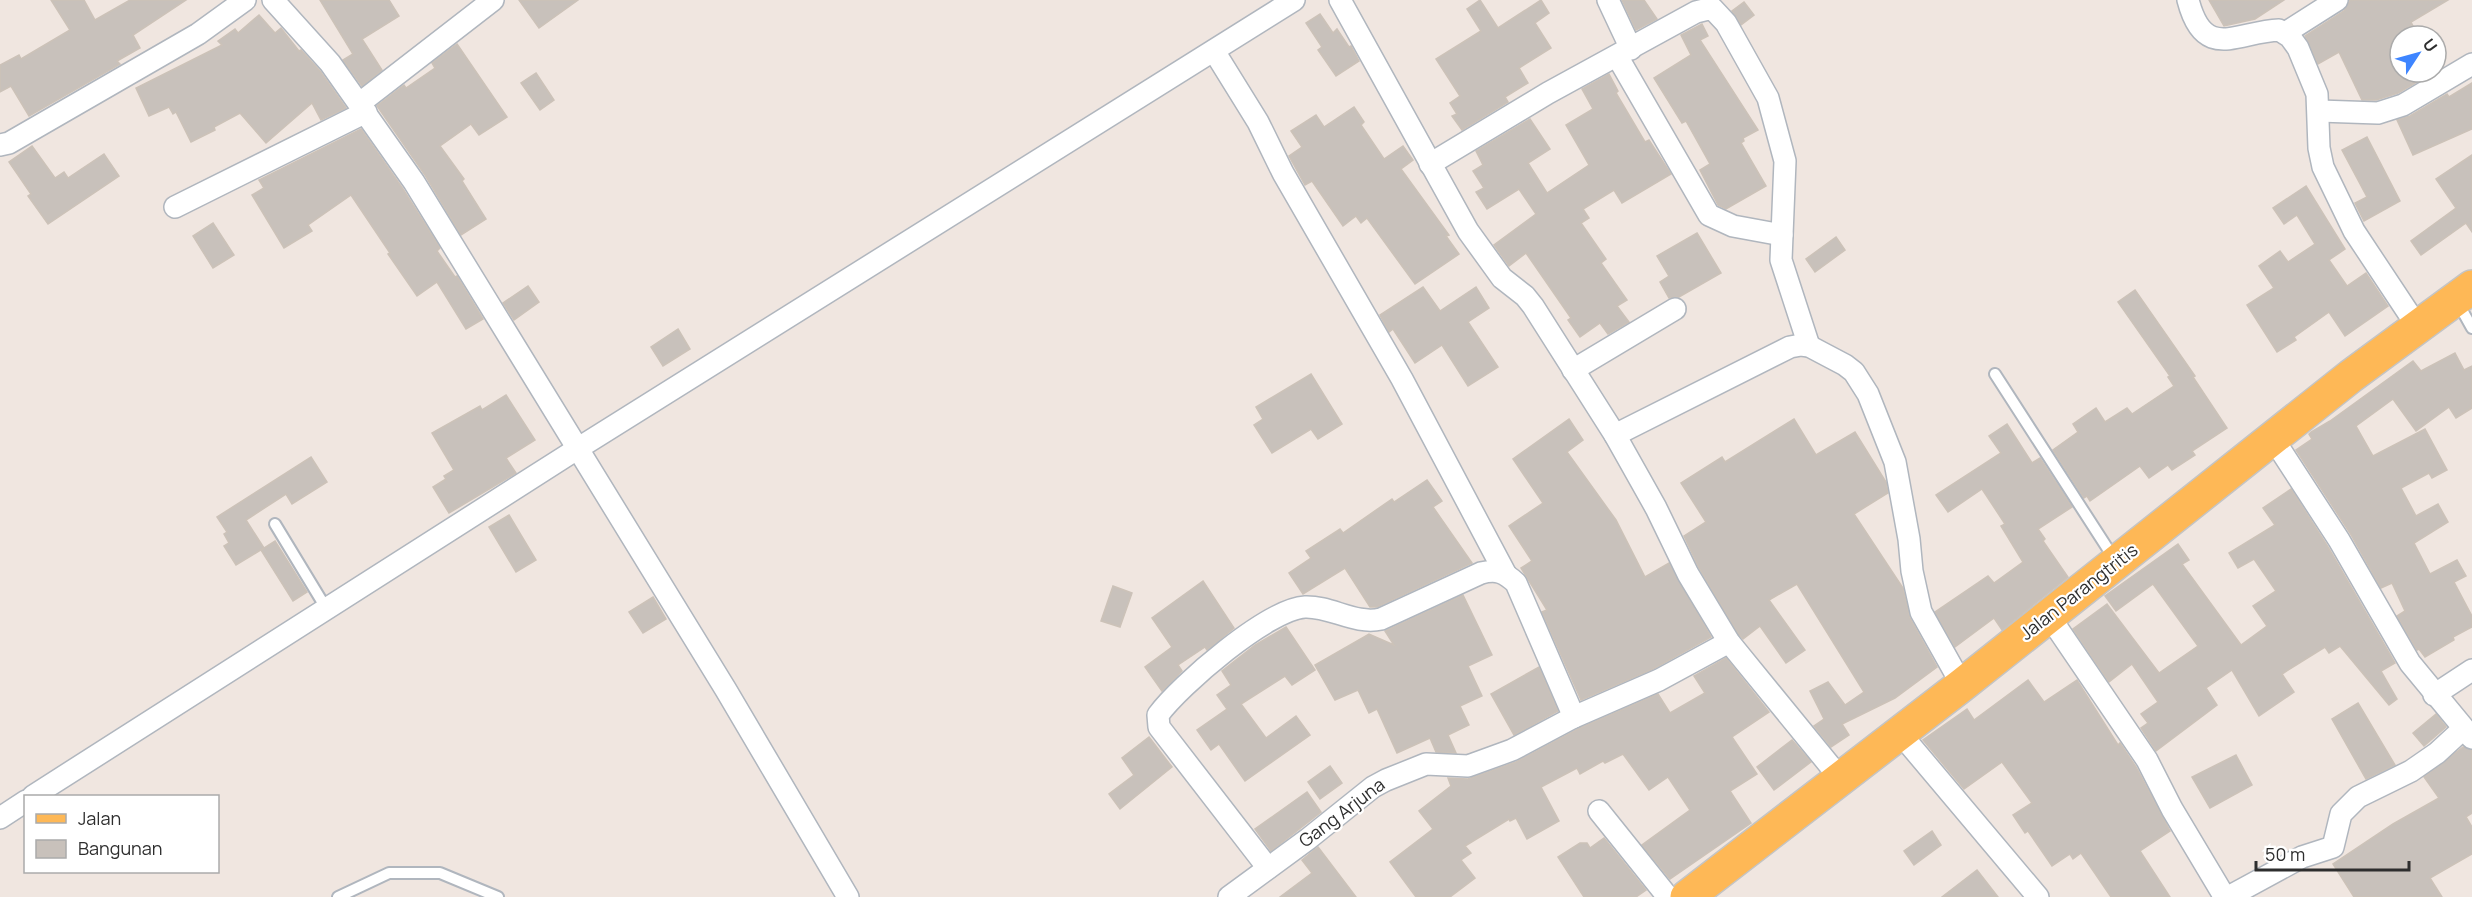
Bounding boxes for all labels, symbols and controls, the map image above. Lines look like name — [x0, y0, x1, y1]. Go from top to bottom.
north arrow — [2388, 24, 2448, 84]
text: U — [2418, 34, 2442, 56]
street label: Jalan Parangtritis — [2014, 538, 2142, 645]
street label: Gang Arjuna — [1294, 772, 1389, 852]
legend — [24, 795, 219, 873]
text: Jalan — [78, 806, 121, 830]
scale bar — [2256, 834, 2409, 872]
text: Bangunan — [78, 836, 162, 860]
text: 50 m — [2265, 842, 2305, 866]

